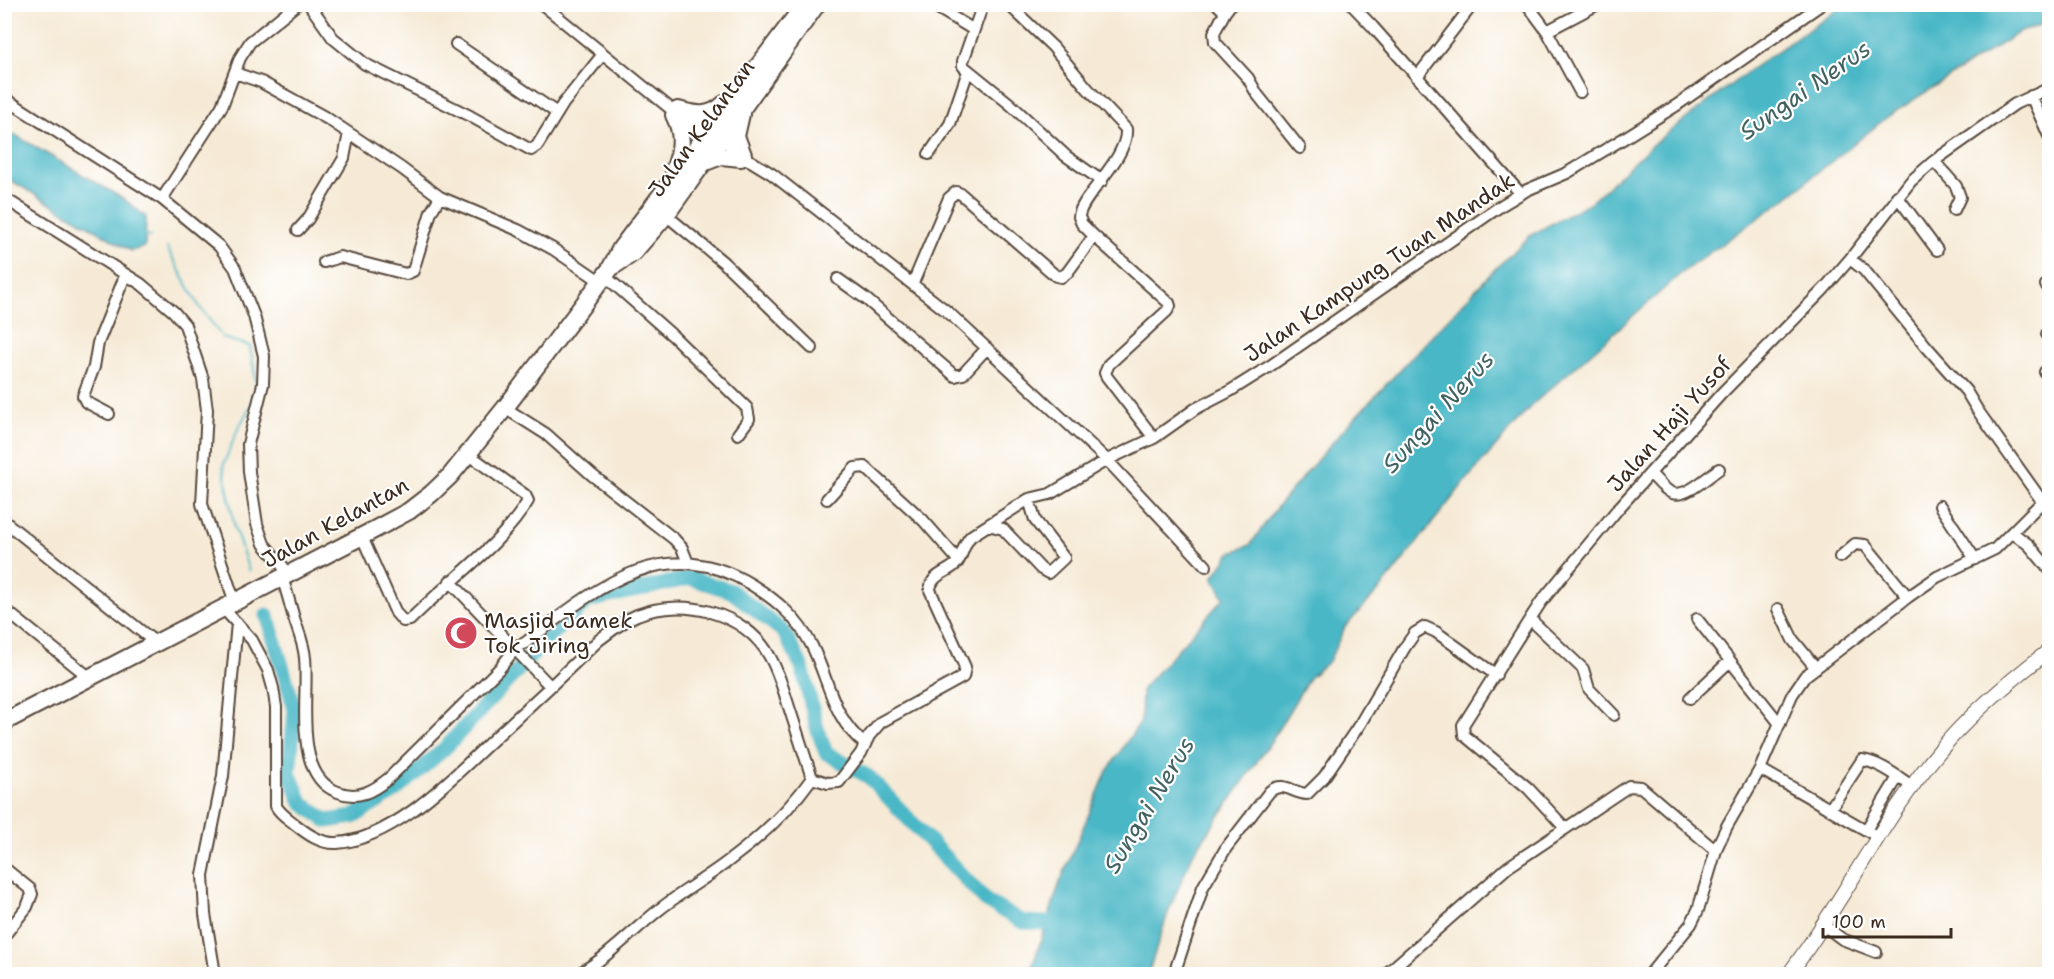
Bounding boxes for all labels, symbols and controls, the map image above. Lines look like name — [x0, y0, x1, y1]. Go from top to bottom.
water label: Sungai Nerus — [1733, 33, 1877, 147]
street label: Jalan Kelantan — [642, 54, 761, 203]
street label: Jalan Kampung Tuan Mandak — [1238, 166, 1520, 369]
water label: Sungai Nerus — [1375, 344, 1501, 480]
street label: Jalan Haji Yusof — [1601, 350, 1739, 498]
street label: Jalan Kelantan — [257, 470, 414, 575]
place label: Masjid Jamek Tok Jiring — [484, 606, 633, 660]
mosque icon: Masjid Jamek Tok Jiring — [443, 615, 479, 651]
water label: Sungai Nerus — [1096, 731, 1202, 879]
scale bar — [1823, 901, 1950, 939]
text: 100 m — [1832, 910, 1886, 934]

